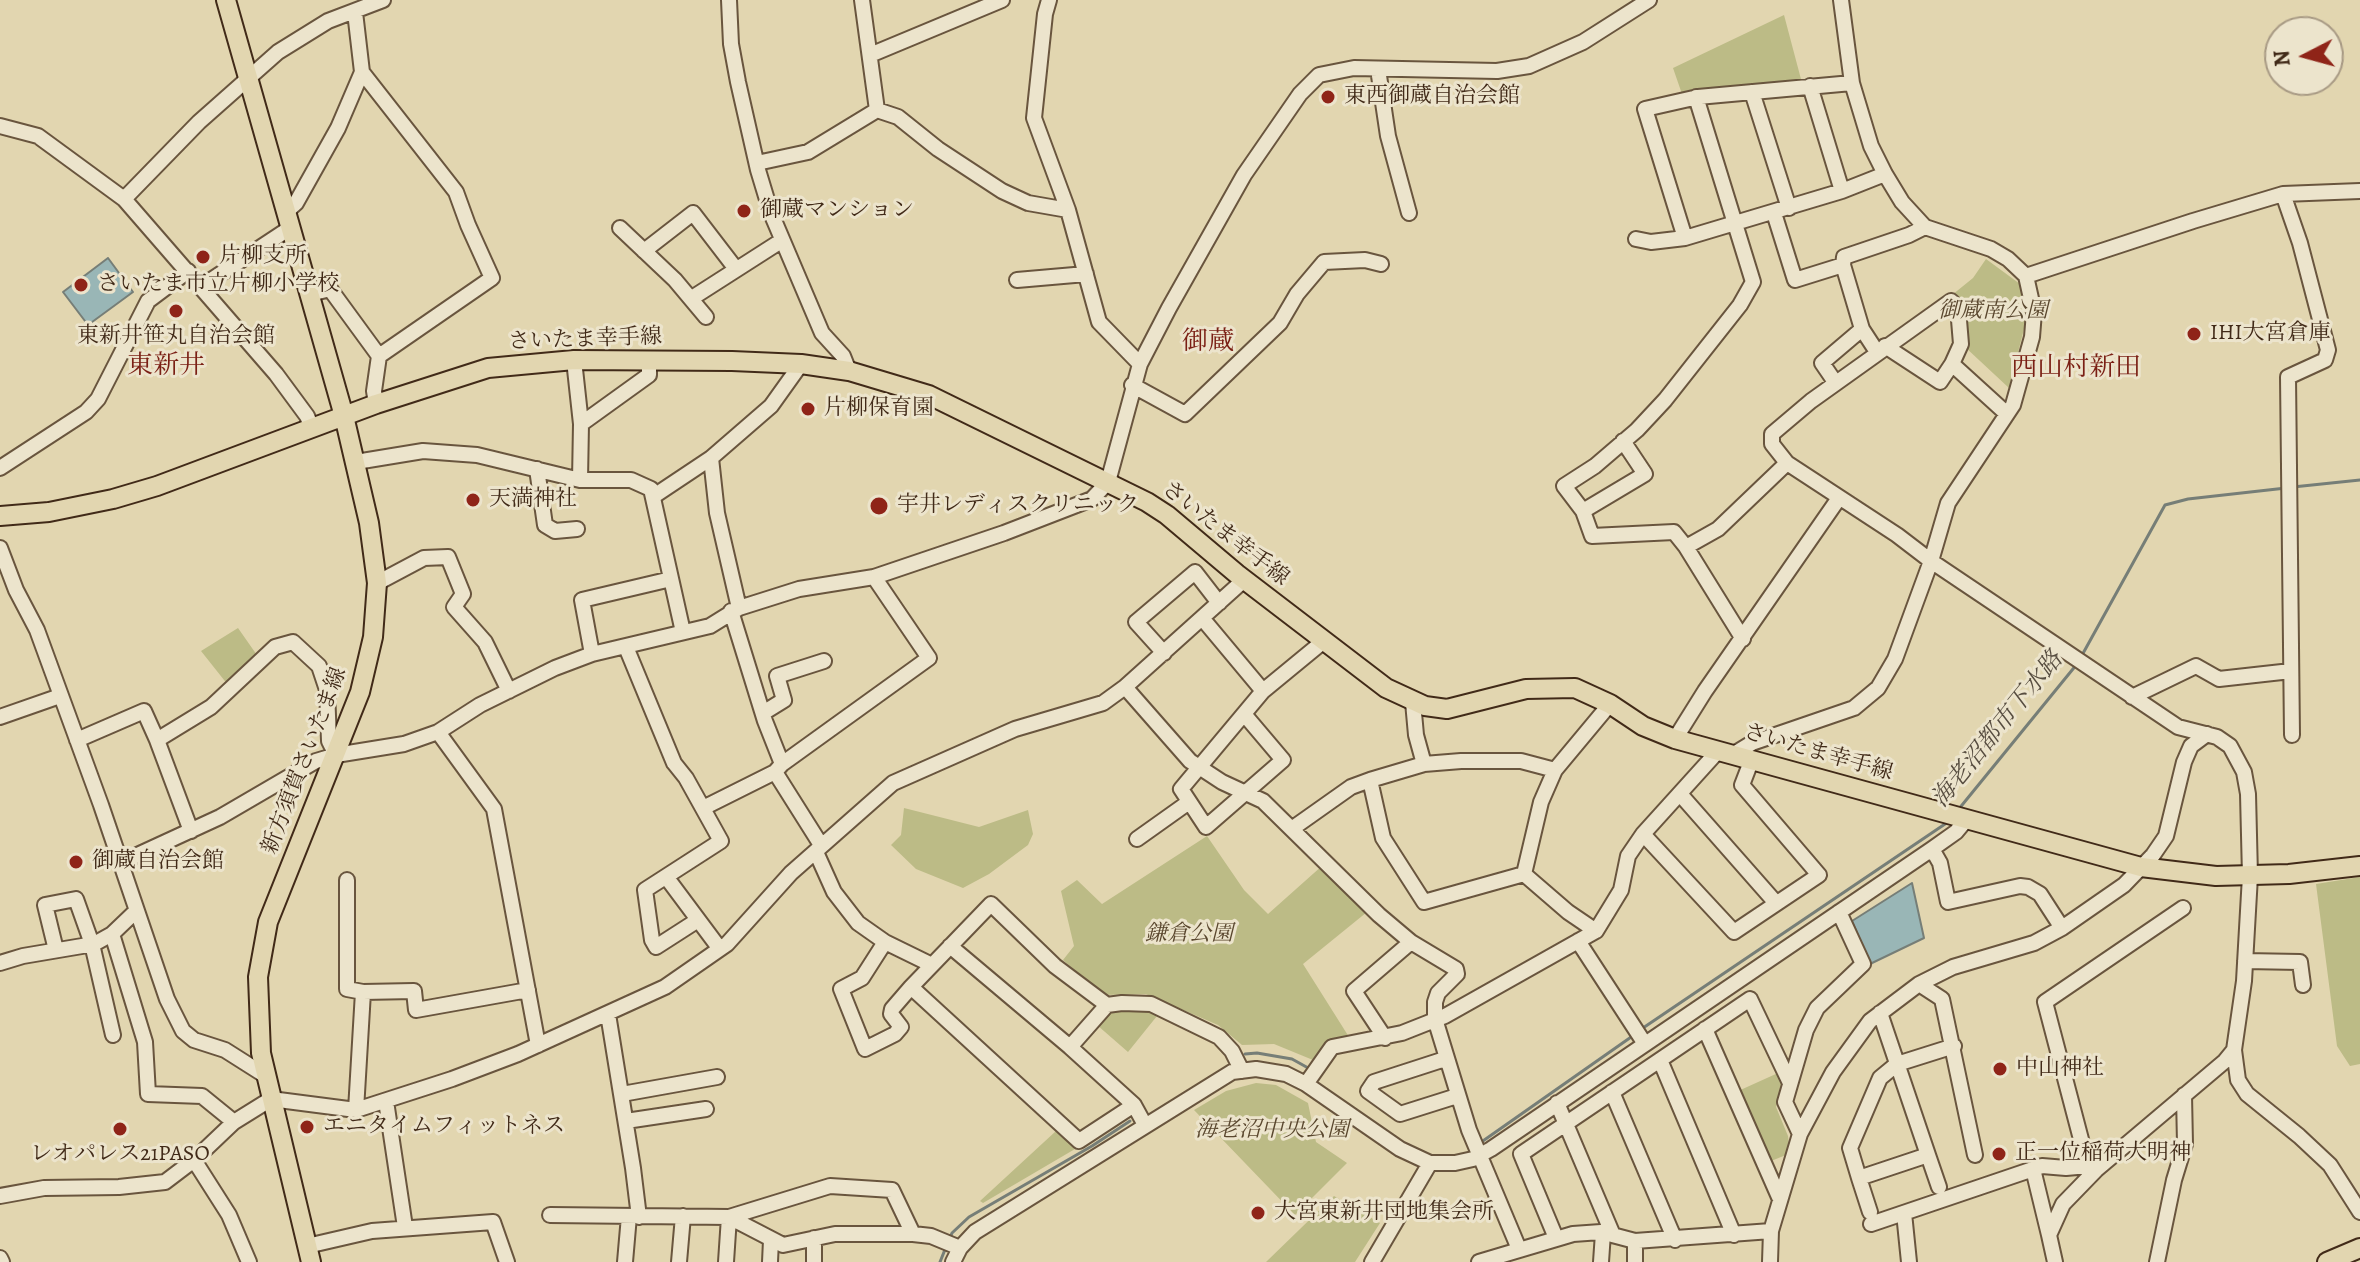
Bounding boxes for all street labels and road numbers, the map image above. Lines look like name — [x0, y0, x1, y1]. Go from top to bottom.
street label: さいたま幸手線 — [508, 324, 662, 356]
street label: さいたま幸手線 — [1156, 476, 1294, 592]
street label: 新方須賀さいたま線 — [257, 664, 353, 858]
street label: さいたま幸手線 — [1740, 719, 1896, 787]

